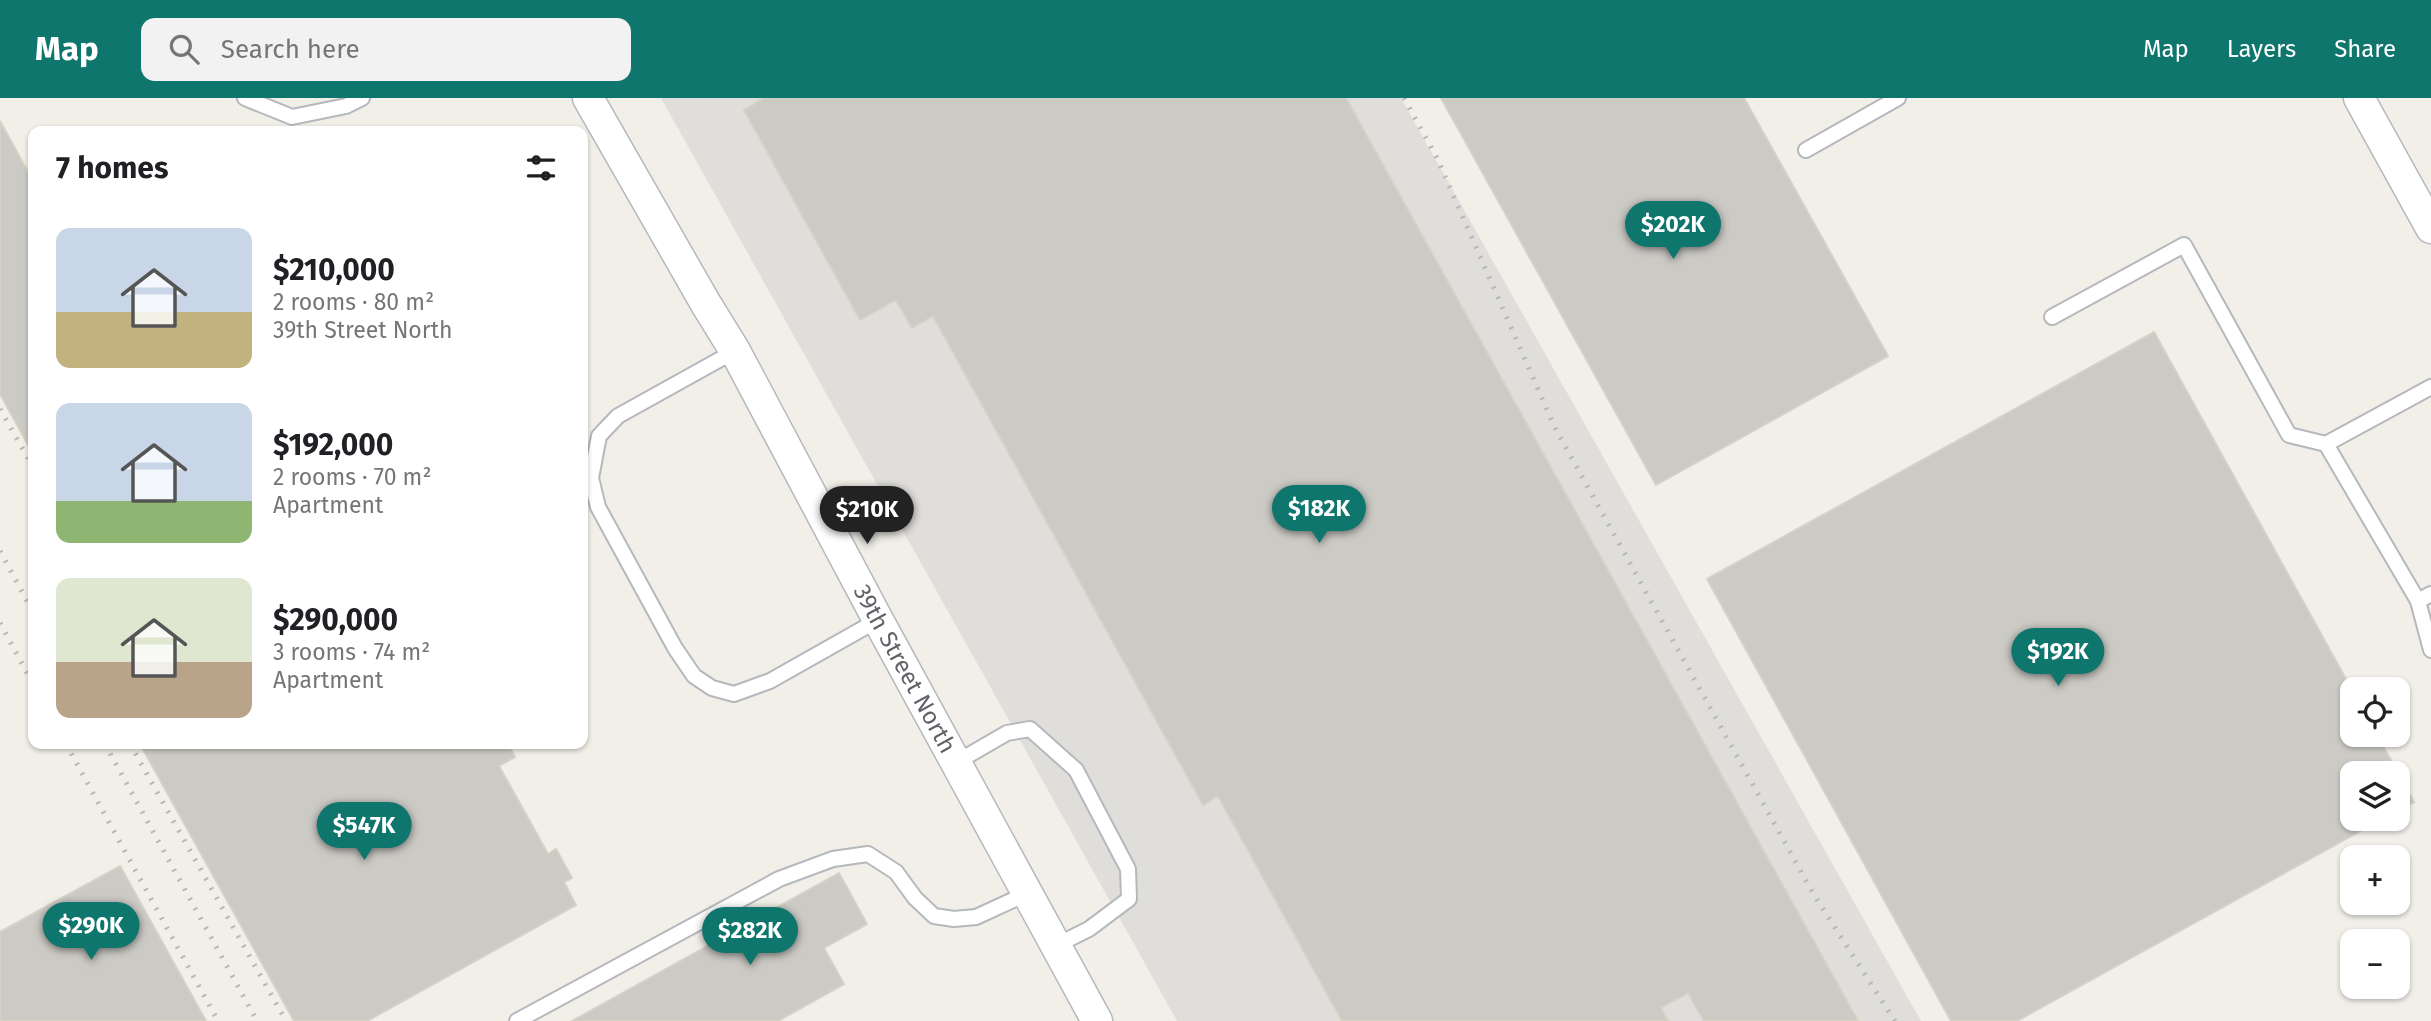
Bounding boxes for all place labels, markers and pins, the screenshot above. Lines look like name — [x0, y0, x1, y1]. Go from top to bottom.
pin: $202K — [1624, 202, 1722, 261]
pin: $210K — [818, 486, 916, 546]
pin: $182K — [1270, 486, 1368, 545]
pin: $192K — [2009, 628, 2107, 688]
pin: $547K — [315, 802, 413, 862]
pin: $290K — [42, 902, 140, 962]
pin: $282K — [701, 908, 799, 967]

